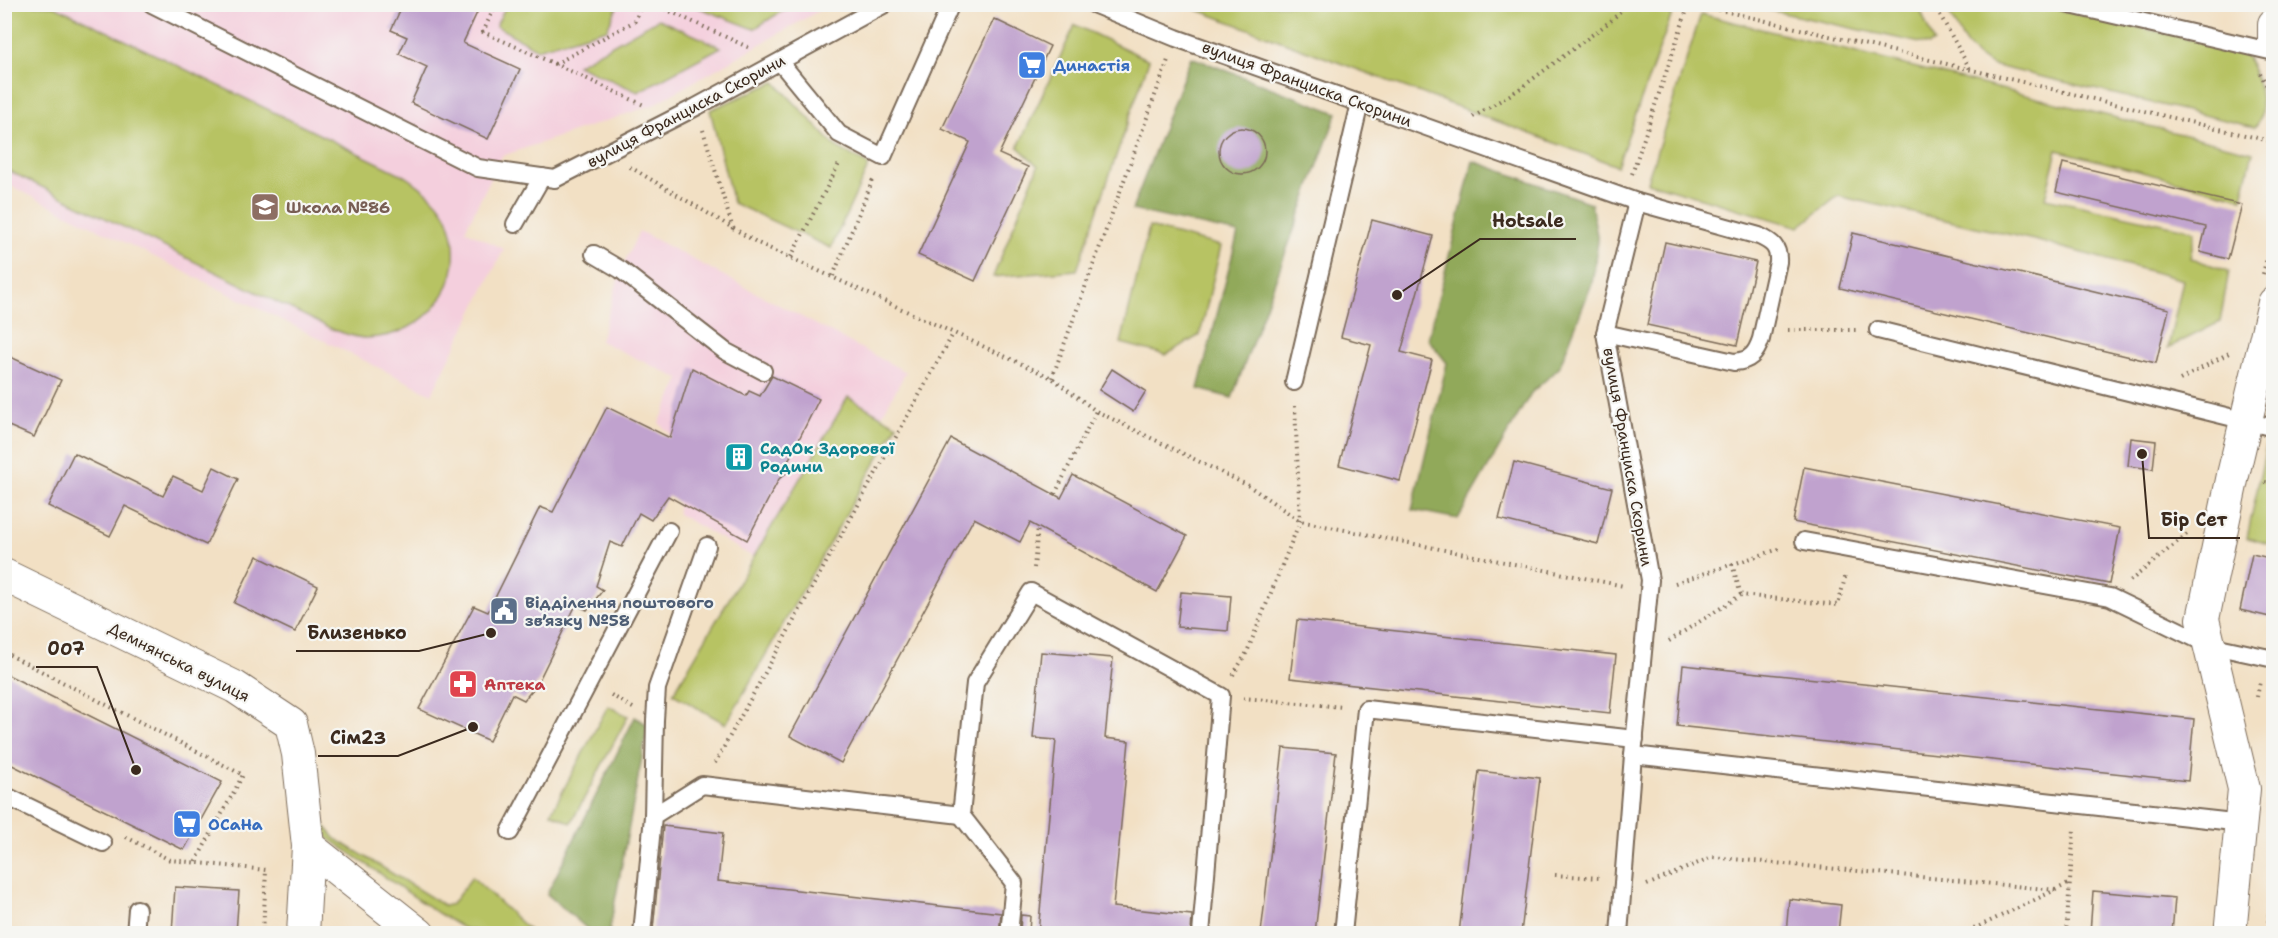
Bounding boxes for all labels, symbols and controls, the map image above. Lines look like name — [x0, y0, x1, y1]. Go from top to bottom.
street label: вулиця Франциска Скорини — [1199, 36, 1415, 132]
supermarket icon: Династія — [1016, 49, 1048, 81]
street label: вулиця Франциска Скорини — [583, 50, 789, 172]
place label: Династія — [1053, 55, 1130, 76]
school or university icon: Школа №86 — [249, 191, 281, 223]
place label: Школа №86 — [286, 197, 390, 218]
callout: Hotsale — [1480, 203, 1576, 239]
text: Hotsale — [1492, 209, 1564, 233]
street label: вулиця Франциска Скорини — [1598, 346, 1658, 568]
place label: СадОк Здорової Родини — [760, 438, 896, 477]
building icon: СадОк Здорової Родини — [723, 441, 755, 473]
callout: Бір Сет — [2149, 502, 2240, 538]
text: Бір Сет — [2161, 508, 2227, 532]
place label: Відділення поштового зв’язку №58 — [525, 592, 714, 631]
public building icon: Відділення поштового зв’язку №58 — [488, 595, 520, 627]
callout: Близенько — [296, 615, 419, 651]
street label: Демнянська вулиця — [105, 617, 253, 707]
text: Близенько — [307, 621, 407, 645]
callout: 007 — [36, 631, 97, 667]
text: 007 — [47, 637, 85, 661]
pharmacy icon: Аптека — [447, 668, 479, 700]
place label: Аптека — [484, 674, 545, 695]
callout: Сім23 — [318, 720, 398, 756]
text: Сім23 — [330, 726, 386, 750]
supermarket icon: ОСаНа — [171, 808, 203, 840]
place label: ОСаНа — [208, 814, 263, 835]

